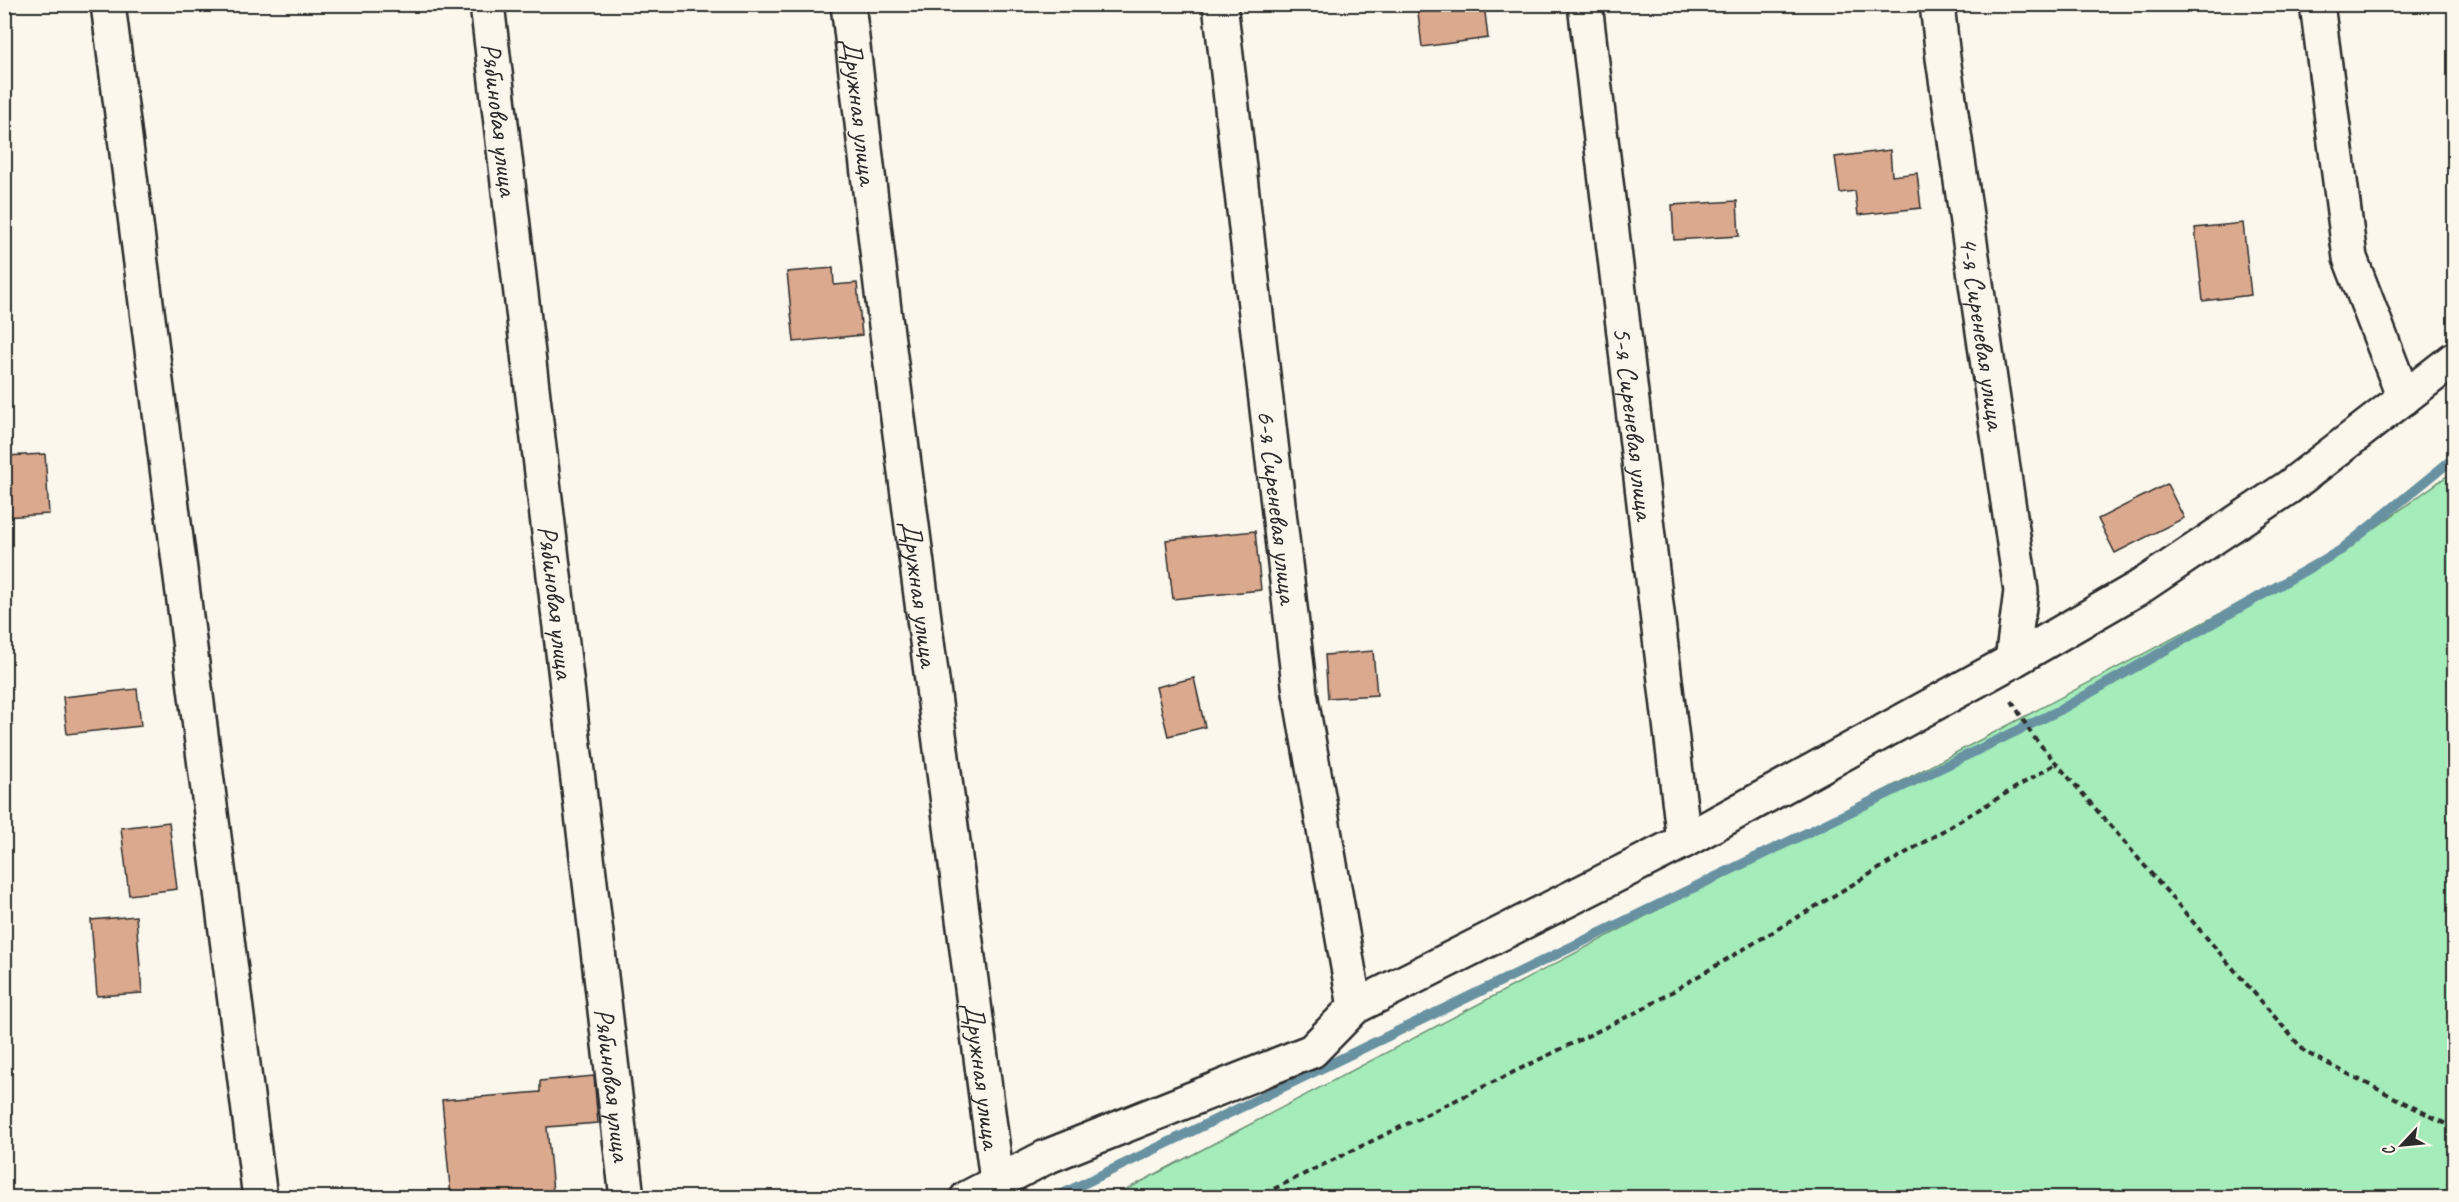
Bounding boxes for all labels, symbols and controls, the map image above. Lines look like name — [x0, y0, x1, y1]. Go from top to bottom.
street label: Дружная улица — [834, 36, 886, 189]
street label: Рябиновая улица — [474, 41, 527, 199]
street label: 4-я Сиреневая улица — [1951, 234, 2014, 434]
street label: 5-я Сиреневая улица — [1605, 325, 1663, 524]
street label: 6-я Сиреневая улица — [1249, 408, 1307, 608]
street label: Дружная улица — [893, 518, 947, 671]
street label: Рябиновая улица — [530, 524, 583, 682]
street label: Дружная улица — [956, 1000, 1010, 1153]
street label: Рябиновая улица — [587, 1006, 640, 1165]
north arrow — [2372, 1115, 2432, 1175]
text: С — [2378, 1141, 2400, 1159]

